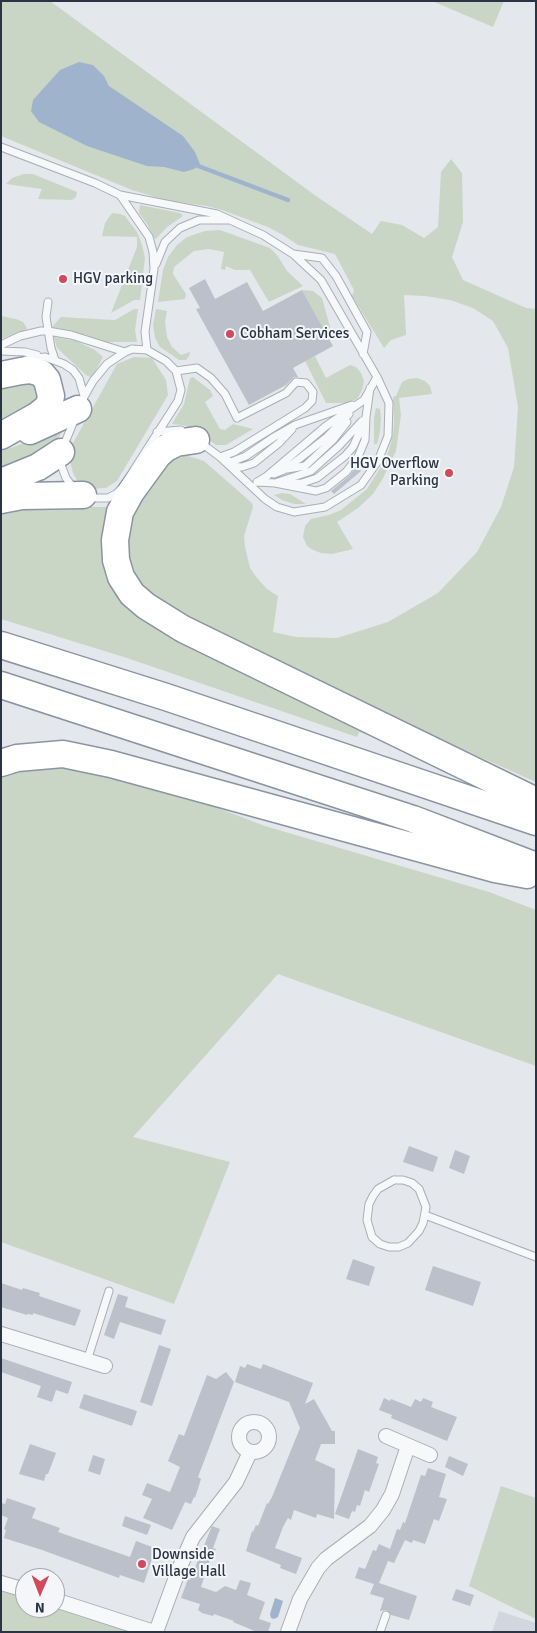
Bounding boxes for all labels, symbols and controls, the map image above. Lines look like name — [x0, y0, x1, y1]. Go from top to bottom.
place label: HGV parking — [73, 270, 153, 288]
marker: HGV parking — [57, 273, 69, 285]
place label: Cobham Services — [240, 325, 349, 343]
marker: Cobham Services — [224, 328, 236, 340]
place label: HGV Overflow Parking — [350, 455, 439, 490]
marker: HGV Overflow Parking — [443, 467, 455, 479]
place label: Downside Village Hall — [152, 1546, 226, 1581]
marker: Downside Village Hall — [136, 1558, 148, 1570]
north arrow — [15, 1568, 65, 1618]
text: N — [35, 1599, 45, 1616]

